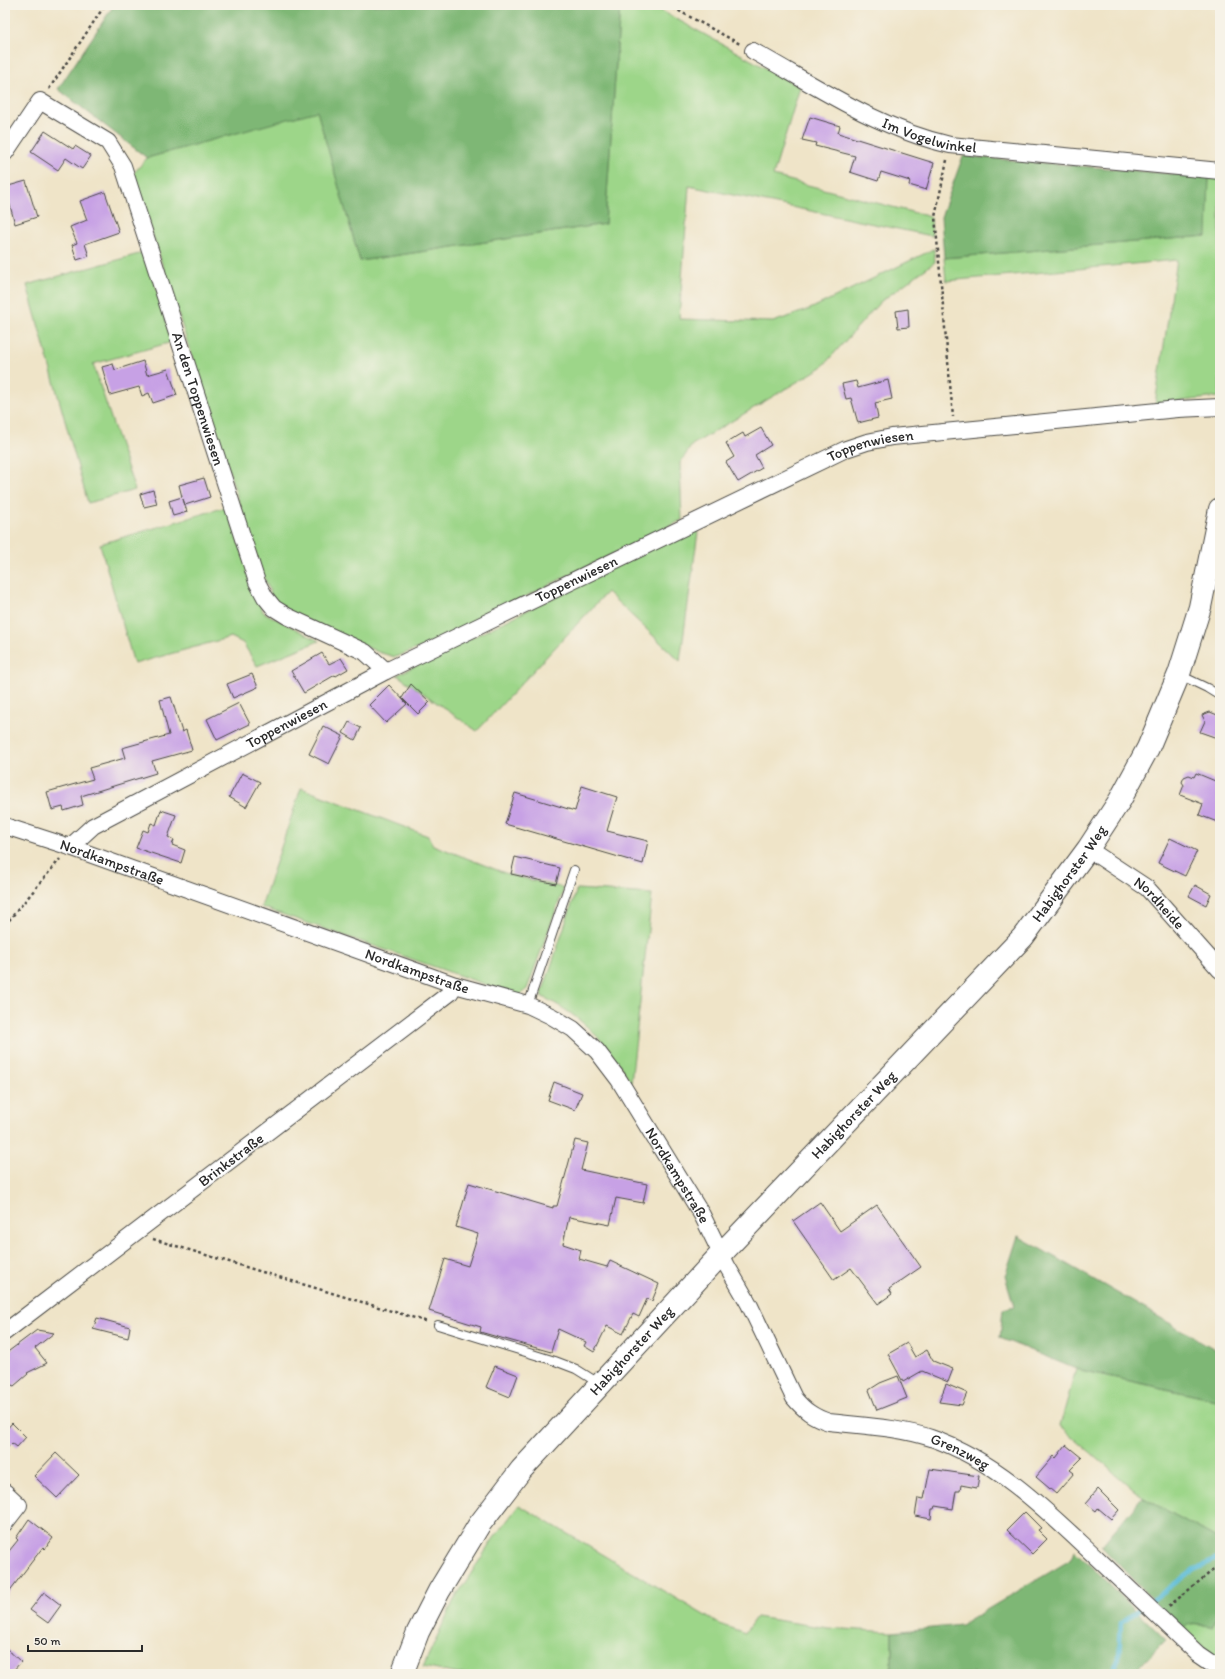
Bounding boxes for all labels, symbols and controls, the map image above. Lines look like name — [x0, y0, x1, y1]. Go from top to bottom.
street label: Im Vogelwinkel — [879, 114, 978, 157]
street label: An den Toppenwiesen — [168, 330, 228, 468]
street label: Toppenwiesen — [824, 426, 915, 466]
street label: Toppenwiesen — [532, 551, 621, 607]
street label: Toppenwiesen — [243, 695, 330, 752]
street label: Habighorster Weg — [1028, 821, 1110, 926]
street label: Nordkampstraße — [58, 835, 167, 889]
street label: Nordheide — [1131, 873, 1189, 933]
street label: Nordkampstraße — [363, 945, 471, 997]
street label: Habighorster Weg — [807, 1067, 900, 1163]
street label: Nordkampstraße — [641, 1124, 714, 1226]
street label: Brinkstraße — [195, 1129, 267, 1191]
street label: Habighorster Weg — [586, 1302, 678, 1399]
street label: Grenzweg — [928, 1430, 993, 1474]
scale bar — [28, 1627, 142, 1653]
text: 50 m — [34, 1634, 60, 1648]

